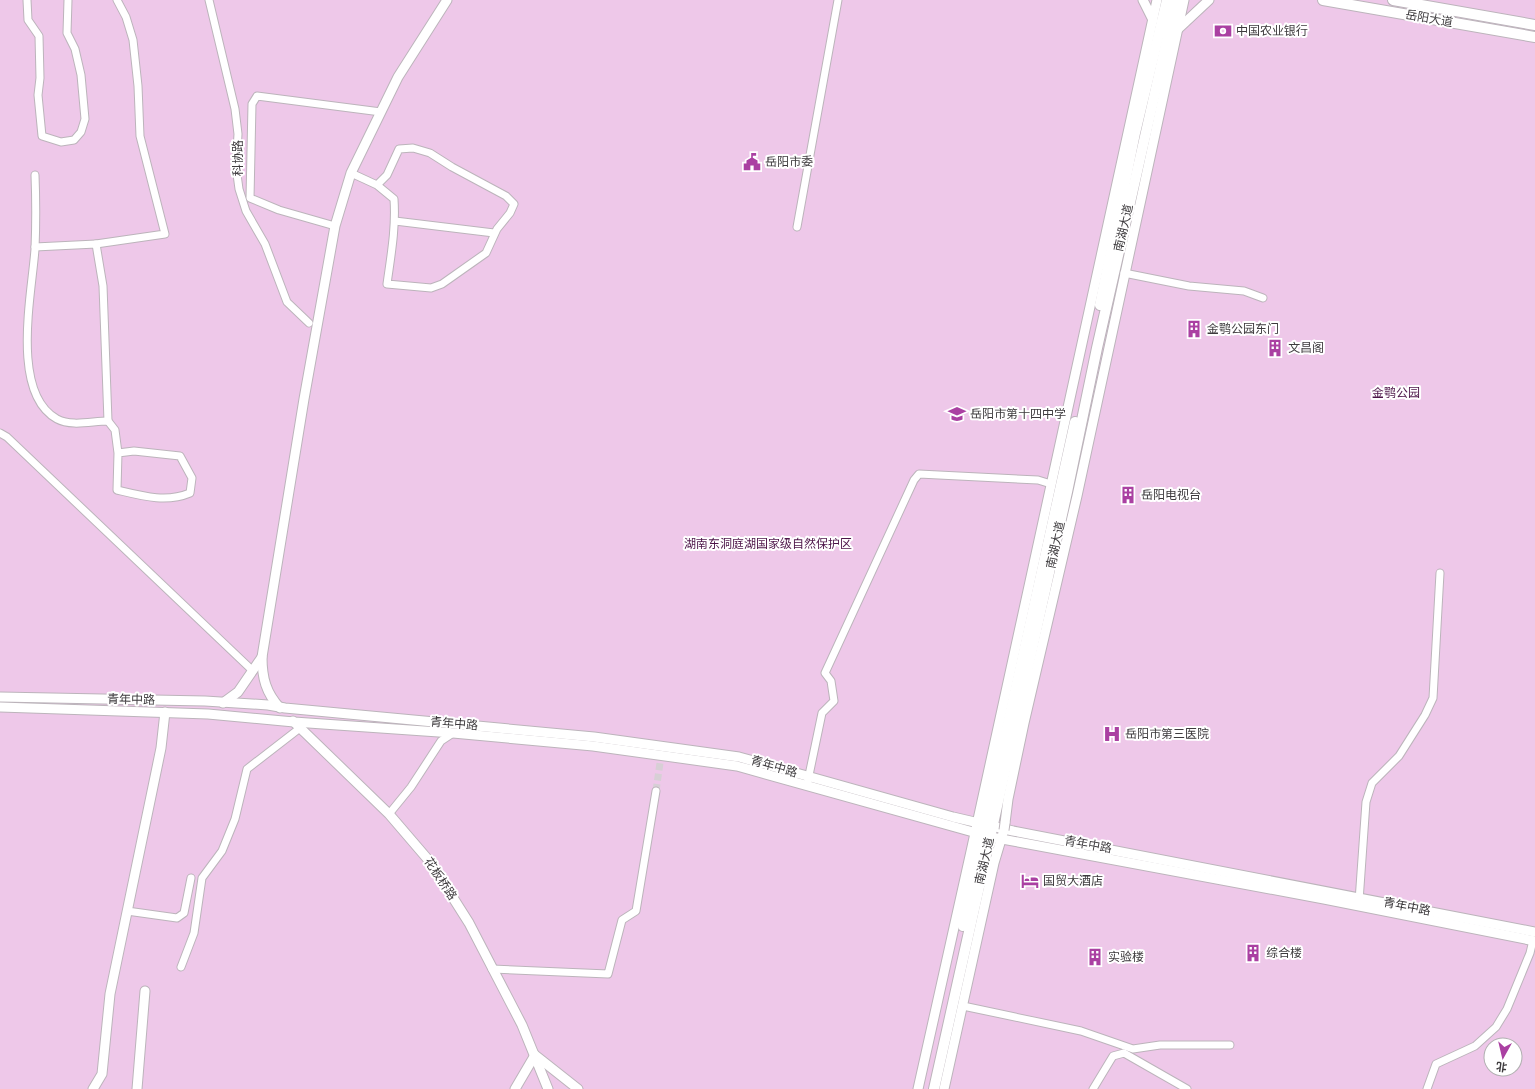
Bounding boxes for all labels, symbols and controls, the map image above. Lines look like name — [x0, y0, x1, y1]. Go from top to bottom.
street label: 岳阳大道 — [1404, 7, 1454, 31]
bank icon: 中国农业银行 — [1213, 21, 1233, 41]
place label: 中国农业银行 — [1236, 24, 1308, 39]
street label: 科协路 — [231, 140, 246, 176]
public building icon: 岳阳市委 — [742, 152, 762, 172]
place label: 岳阳市委 — [765, 155, 813, 170]
street label: 南湖大道 — [1111, 203, 1137, 253]
building icon: 金鹗公园东门 — [1184, 319, 1204, 339]
place label: 金鹗公园东门 — [1207, 322, 1279, 337]
building icon: 文昌阁 — [1265, 338, 1285, 358]
place label: 文昌阁 — [1288, 341, 1324, 356]
park label: 金鹗公园 — [1372, 386, 1420, 401]
school or university icon: 岳阳市第十四中学 — [947, 404, 967, 424]
place label: 岳阳市第十四中学 — [970, 407, 1066, 422]
building icon: 岳阳电视台 — [1118, 485, 1138, 505]
place label: 岳阳电视台 — [1141, 488, 1201, 503]
street label: 南湖大道 — [1044, 520, 1068, 570]
park label: 湖南东洞庭湖国家级自然保护区 — [684, 537, 852, 552]
street label: 青年中路 — [107, 692, 155, 708]
street label: 青年中路 — [429, 714, 479, 734]
hospital icon: 岳阳市第三医院 — [1102, 724, 1122, 744]
place label: 岳阳市第三医院 — [1125, 727, 1209, 742]
street label: 青年中路 — [749, 753, 799, 781]
street label: 青年中路 — [1063, 833, 1113, 857]
street label: 南湖大道 — [972, 836, 998, 886]
street label: 花板桥路 — [420, 855, 460, 903]
hotel icon: 国贸大酒店 — [1020, 871, 1040, 891]
place label: 国贸大酒店 — [1043, 874, 1103, 889]
street label: 青年中路 — [1382, 895, 1432, 919]
building icon: 综合楼 — [1243, 943, 1263, 963]
place label: 综合楼 — [1266, 946, 1302, 961]
building icon: 实验楼 — [1085, 947, 1105, 967]
place label: 实验楼 — [1108, 950, 1144, 965]
north arrow — [1483, 1037, 1523, 1077]
text: 北 — [1495, 1059, 1508, 1074]

